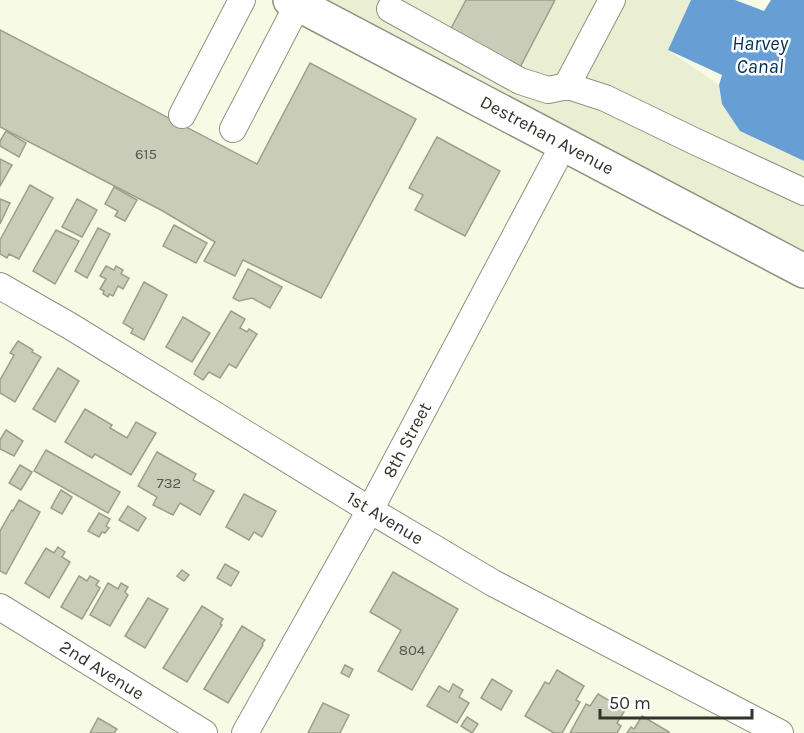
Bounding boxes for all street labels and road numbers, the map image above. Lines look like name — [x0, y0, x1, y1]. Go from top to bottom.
street label: Destrehan Avenue — [476, 90, 618, 180]
street label: 8th Street — [378, 398, 436, 482]
street label: 1st Avenue — [343, 487, 427, 549]
street label: 2nd Avenue — [56, 635, 148, 705]

